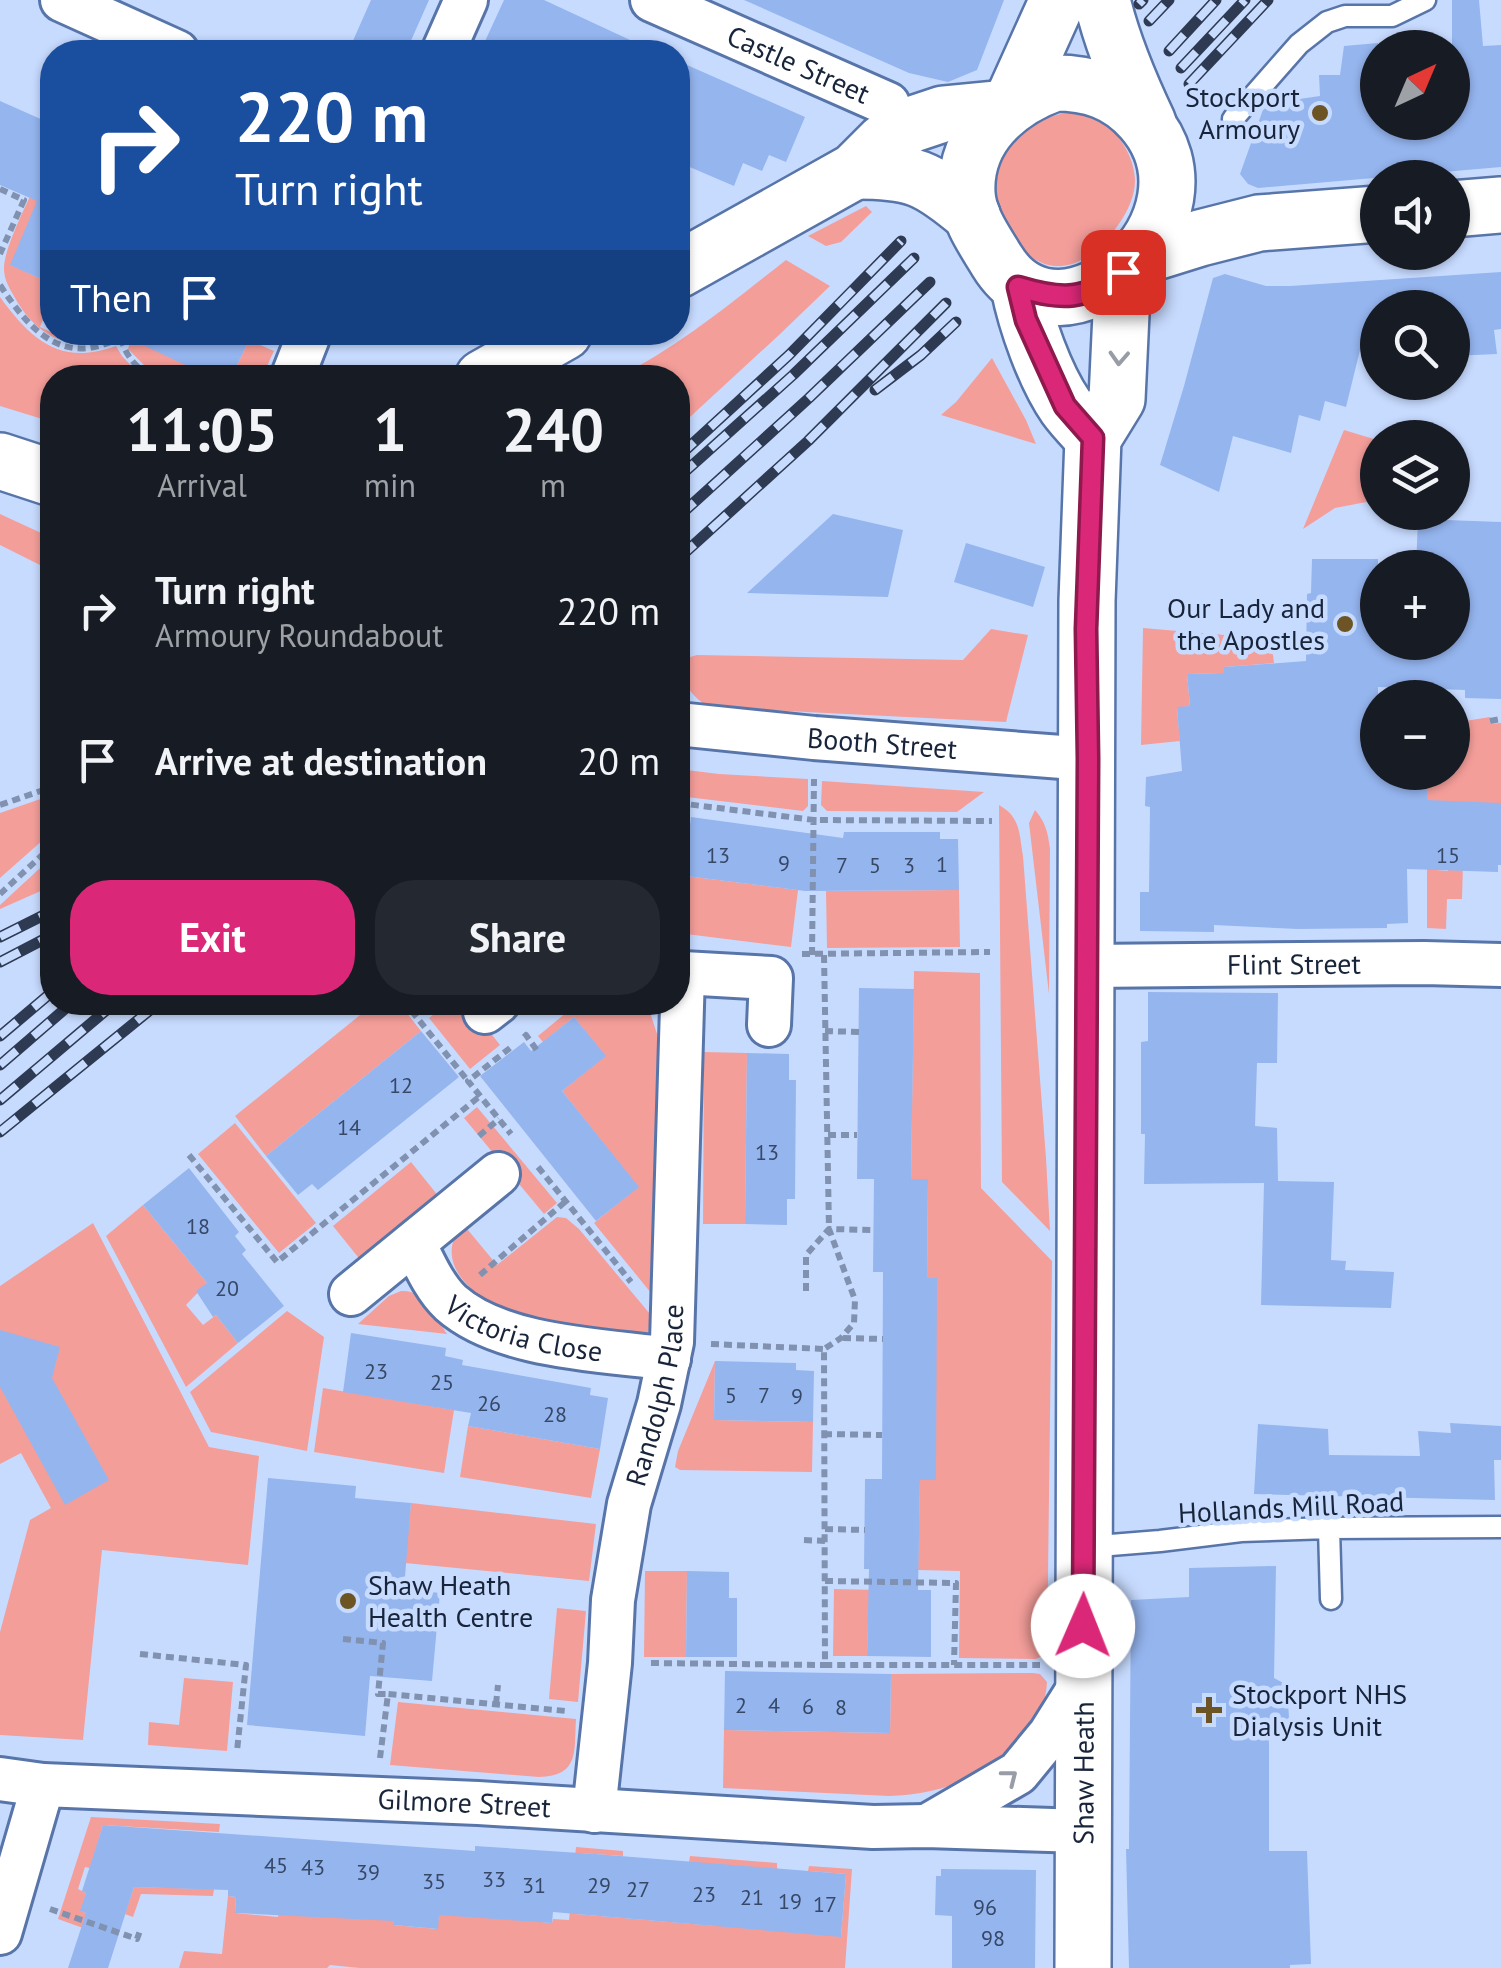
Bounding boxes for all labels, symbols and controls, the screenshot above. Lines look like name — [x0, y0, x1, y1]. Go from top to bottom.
street label: Castle Street — [722, 16, 876, 112]
north arrow — [1360, 30, 1470, 140]
map controls — [1360, 30, 1470, 790]
text: 220 m — [235, 71, 428, 161]
place label: Stockport Armoury — [1185, 78, 1301, 147]
icon: right — [70, 80, 200, 210]
marker: Stockport Armoury — [1309, 102, 1331, 124]
text: Turn right — [235, 159, 423, 217]
button: sound — [1360, 160, 1470, 270]
pin — [1081, 230, 1166, 315]
icon: arrive — [1096, 245, 1151, 300]
icon: arrive — [172, 270, 227, 325]
text: Then — [70, 273, 152, 322]
button: search — [1360, 290, 1470, 400]
one-way arrow — [1109, 351, 1130, 367]
text: 11:05 — [126, 390, 278, 468]
text: 1 — [373, 390, 407, 468]
text: 240 — [502, 390, 604, 468]
button: layers — [1360, 420, 1470, 530]
text: Arrival — [157, 464, 247, 506]
text: min — [364, 464, 416, 506]
text: m — [540, 464, 566, 506]
button: + — [1360, 550, 1470, 660]
text: Turn right — [155, 565, 315, 614]
icon: right — [70, 583, 125, 638]
text: 220 m — [557, 586, 660, 635]
place label: Our Lady and the Apostles — [1167, 589, 1325, 658]
marker: Our Lady and the Apostles — [1334, 613, 1356, 635]
text: Armoury Roundabout — [155, 614, 443, 656]
button: − — [1360, 680, 1470, 790]
street label: Booth Street — [806, 719, 959, 767]
icon: arrive — [70, 733, 125, 788]
text: Arrive at destination — [155, 736, 487, 785]
text: 20 m — [578, 736, 660, 785]
house number: 13 — [706, 841, 730, 869]
house number: 15 — [1436, 841, 1460, 869]
house number: 9 — [778, 849, 790, 877]
house number: 1 — [936, 850, 948, 878]
house number: 7 — [836, 851, 848, 879]
house number: 5 — [869, 851, 881, 879]
house number: 3 — [903, 851, 915, 879]
button: Exit — [70, 880, 355, 995]
button: Share — [375, 880, 660, 995]
street label: Flint Street — [1227, 945, 1362, 983]
house number: 12 — [389, 1071, 413, 1099]
house number: 14 — [337, 1113, 361, 1141]
house number: 13 — [755, 1138, 779, 1166]
house number: 18 — [186, 1212, 210, 1240]
house number: 20 — [215, 1274, 239, 1302]
street label: Victoria Close — [437, 1286, 605, 1369]
street label: Randolph Place — [617, 1304, 691, 1490]
house number: 23 — [364, 1357, 388, 1385]
house number: 25 — [430, 1368, 454, 1396]
house number: 5 — [725, 1381, 737, 1409]
house number: 7 — [758, 1381, 770, 1409]
house number: 9 — [791, 1382, 803, 1410]
house number: 26 — [477, 1389, 501, 1417]
house number: 28 — [543, 1400, 567, 1428]
street label: Hollands Mill Road — [1177, 1482, 1405, 1531]
place label: Shaw Heath Health Centre — [368, 1566, 533, 1635]
position arrow — [1031, 1574, 1135, 1678]
marker: Shaw Heath Health Centre — [337, 1590, 359, 1612]
place label: Stockport NHS Dialysis Unit — [1232, 1675, 1407, 1744]
house number: 2 — [735, 1691, 747, 1719]
house number: 4 — [768, 1691, 780, 1719]
house number: 6 — [802, 1692, 814, 1720]
house number: 8 — [835, 1693, 847, 1721]
marker: Stockport NHS Dialysis Unit — [1196, 1697, 1222, 1723]
street label: Shaw Heath — [1064, 1701, 1102, 1845]
one-way arrow — [999, 1771, 1017, 1789]
street label: Gilmore Street — [377, 1780, 552, 1825]
house number: 45 — [264, 1851, 288, 1879]
house number: 43 — [301, 1853, 325, 1881]
house number: 39 — [356, 1858, 380, 1886]
house number: 33 — [482, 1865, 506, 1893]
house number: 35 — [422, 1867, 446, 1895]
house number: 31 — [522, 1871, 546, 1899]
house number: 29 — [587, 1871, 611, 1899]
house number: 27 — [626, 1875, 650, 1903]
house number: 23 — [692, 1880, 716, 1908]
house number: 21 — [740, 1883, 764, 1911]
house number: 19 — [778, 1887, 802, 1915]
house number: 17 — [813, 1890, 837, 1918]
house number: 96 — [973, 1893, 997, 1921]
house number: 98 — [981, 1924, 1005, 1952]

